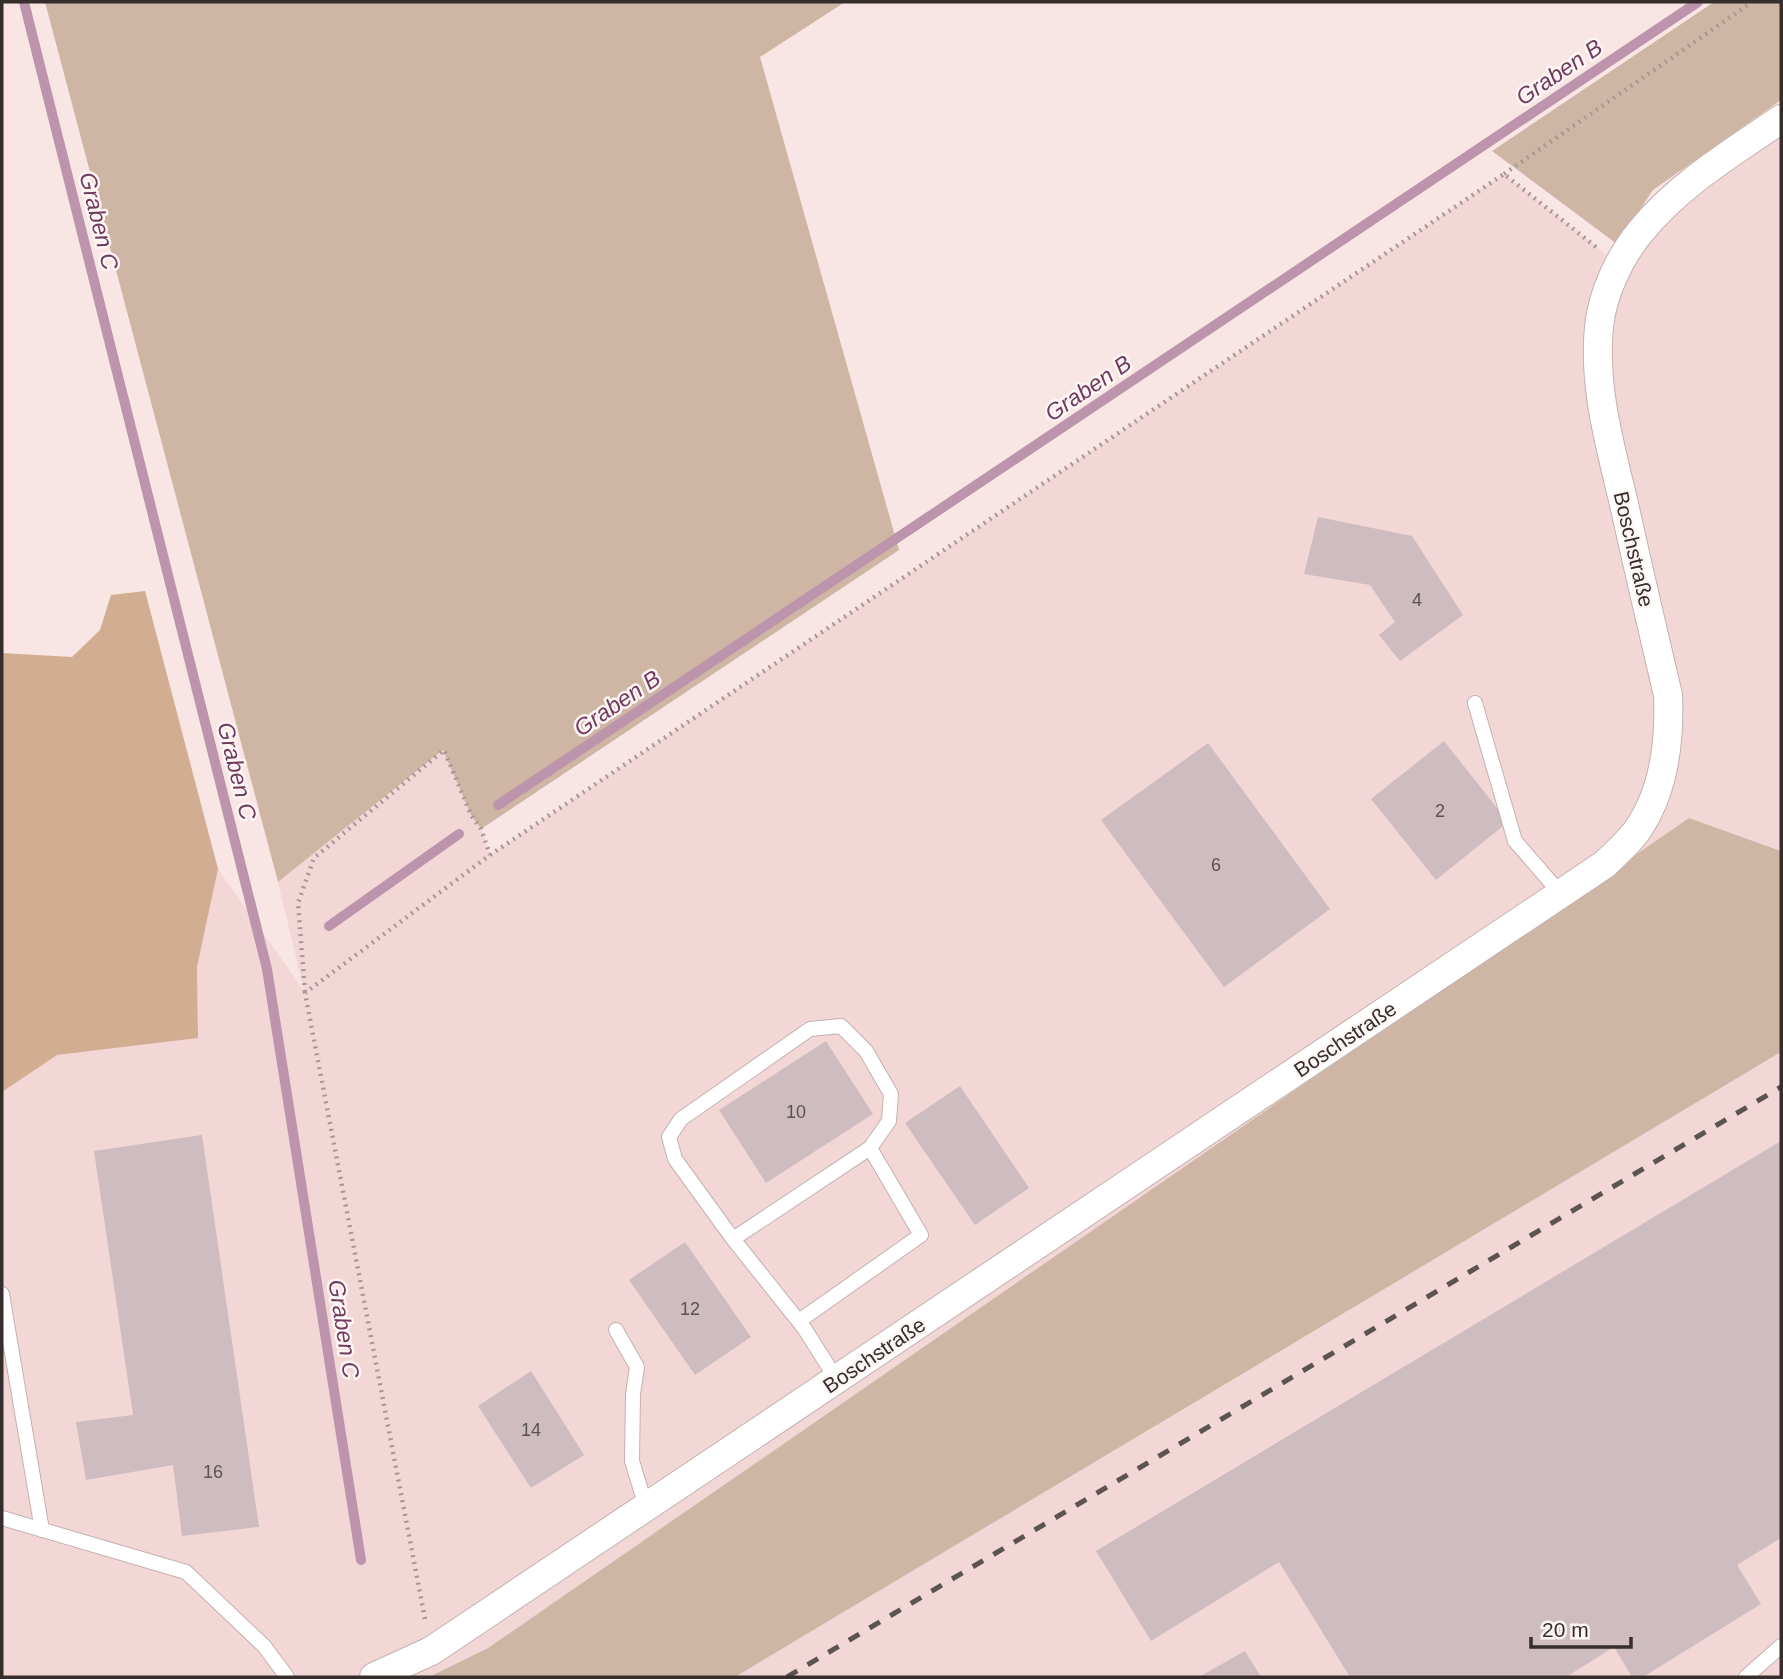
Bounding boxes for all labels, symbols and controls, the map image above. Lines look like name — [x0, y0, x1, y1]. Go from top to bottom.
water label: Graben B — [1511, 34, 1607, 110]
water label: Graben C — [74, 169, 124, 273]
water label: Graben B — [1040, 350, 1136, 426]
street label: Boschstraße — [1610, 489, 1658, 609]
house number: 4 — [1412, 590, 1422, 610]
water label: Graben B — [569, 665, 665, 741]
water label: Graben C — [212, 719, 262, 823]
house number: 2 — [1435, 801, 1445, 821]
house number: 6 — [1211, 855, 1221, 875]
street label: Boschstraße — [1290, 997, 1400, 1081]
house number: 10 — [786, 1102, 806, 1122]
water label: Graben C — [323, 1278, 365, 1381]
house number: 12 — [680, 1299, 700, 1319]
street label: Boschstraße — [819, 1313, 929, 1397]
house number: 14 — [521, 1420, 541, 1440]
house number: 16 — [203, 1462, 223, 1482]
scale bar — [1531, 1606, 1631, 1650]
text: 20 m — [1542, 1618, 1589, 1641]

